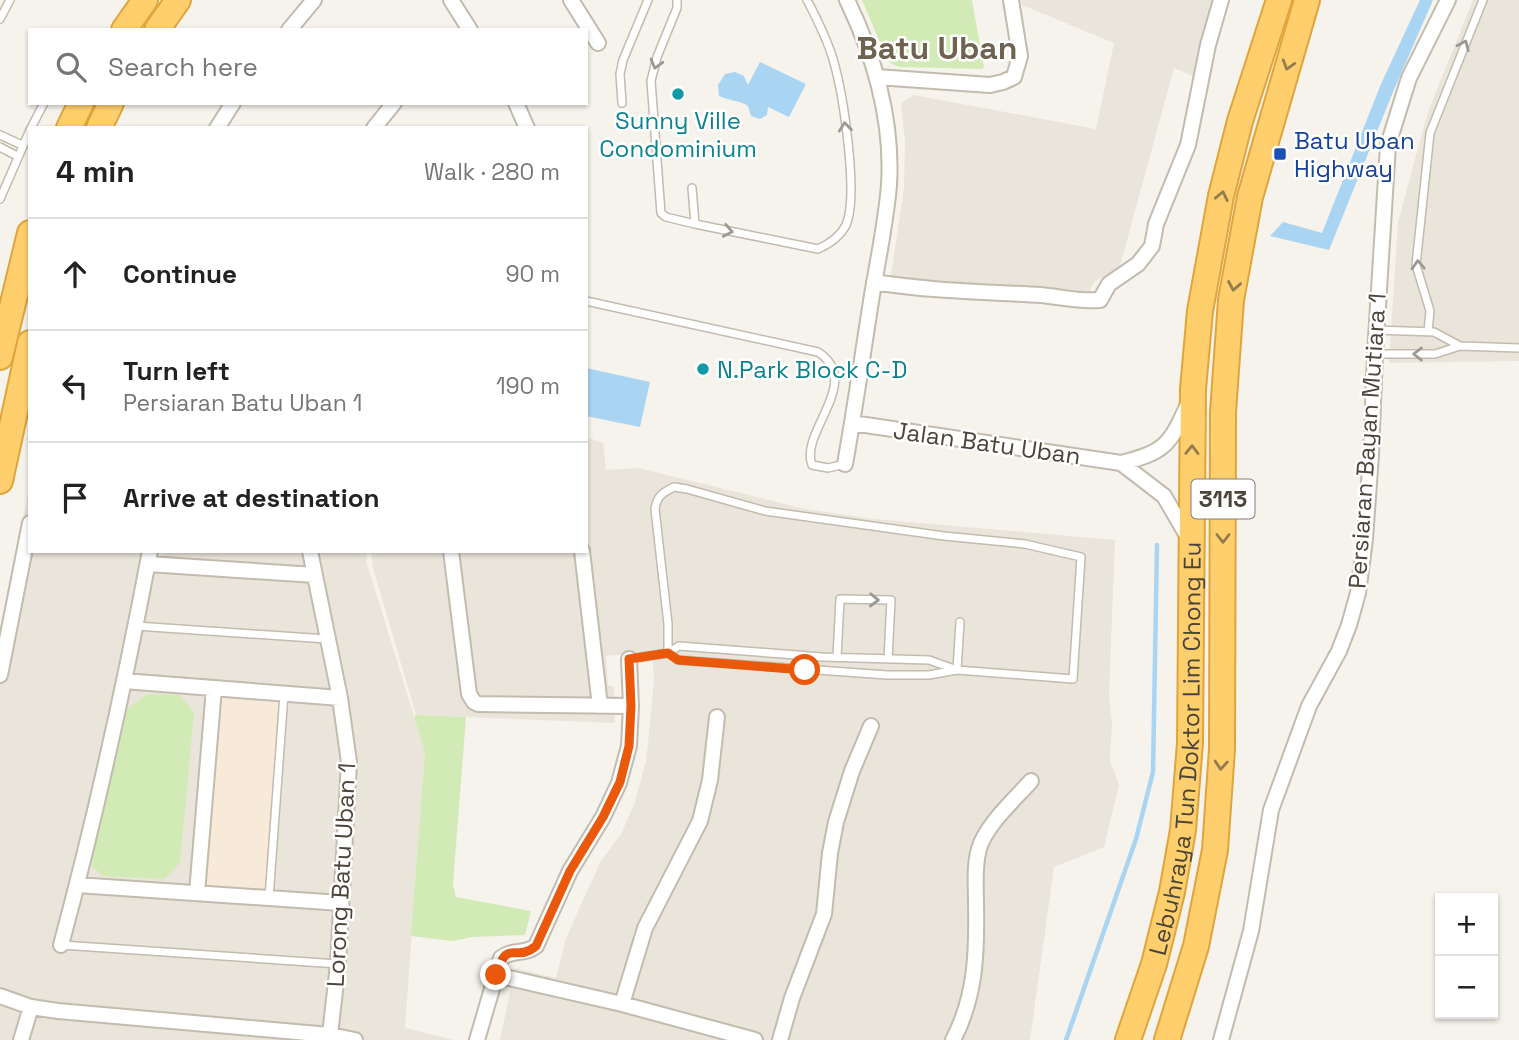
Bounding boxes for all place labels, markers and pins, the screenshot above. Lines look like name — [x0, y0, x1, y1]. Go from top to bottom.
marker: Sunny Ville Condominium — [670, 86, 686, 102]
place label: Sunny Ville Condominium — [599, 105, 757, 164]
place label: Batu Uban Highway — [1294, 125, 1415, 184]
marker: Batu Uban Highway — [1272, 146, 1288, 162]
place label: N.Park Block C-D — [717, 354, 907, 385]
marker: N.Park Block C-D — [695, 361, 711, 377]

